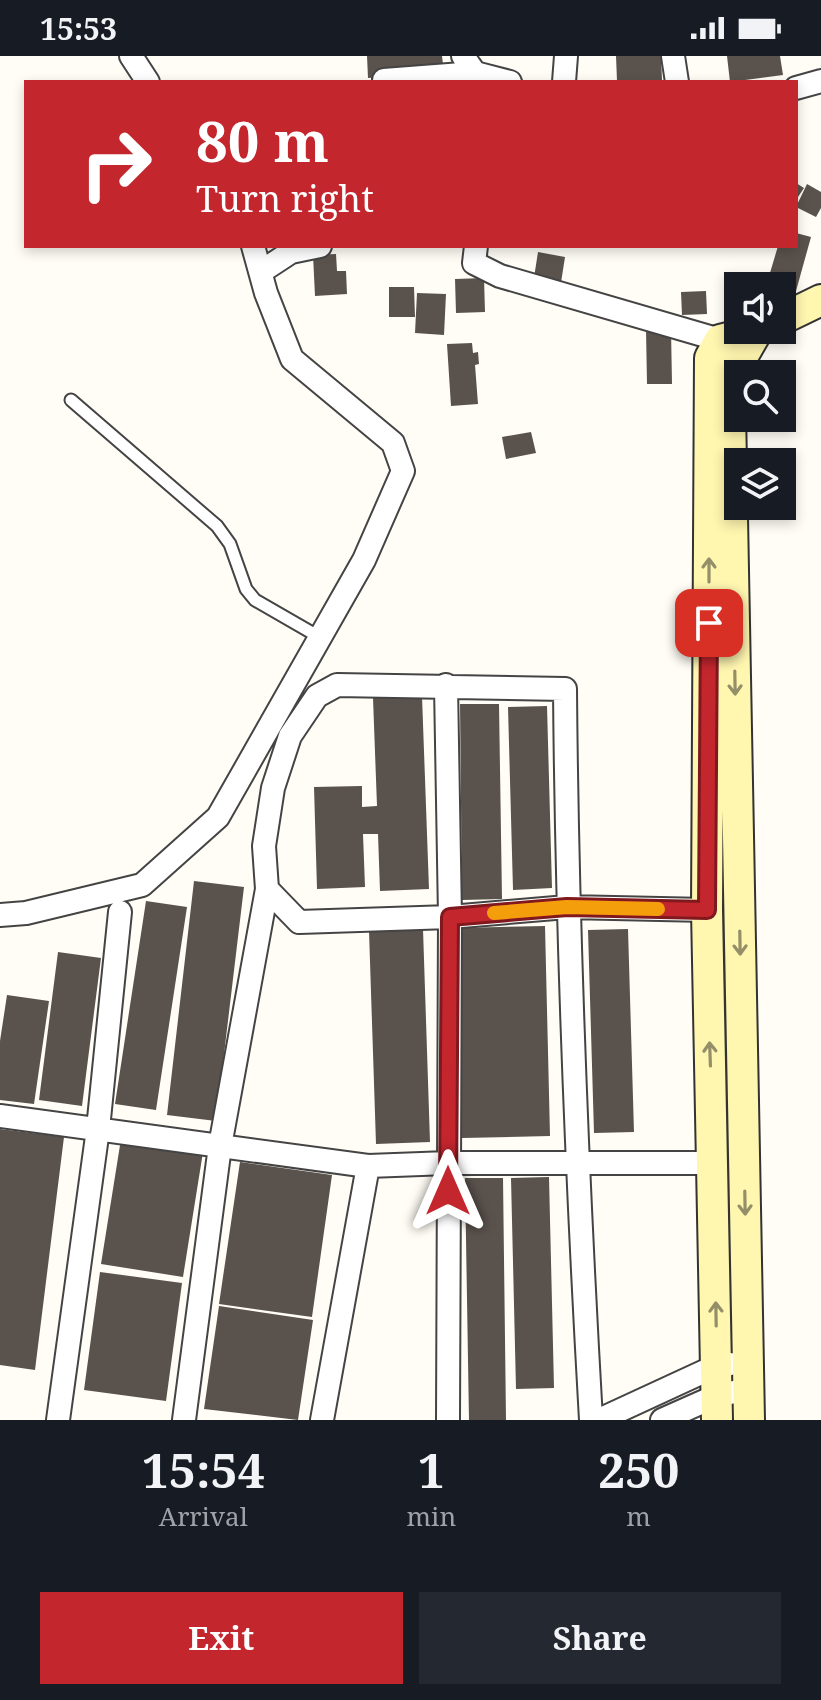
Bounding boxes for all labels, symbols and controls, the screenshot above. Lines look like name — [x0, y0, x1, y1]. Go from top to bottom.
text: 15:53 — [40, 8, 117, 49]
text: 80 m — [196, 102, 329, 178]
icon: right — [64, 112, 168, 216]
text: Turn right — [196, 174, 374, 223]
map controls — [724, 272, 796, 520]
button: sound — [724, 272, 796, 344]
button: search — [724, 360, 796, 432]
button: layers — [724, 448, 796, 520]
one-way arrow — [701, 557, 717, 584]
pin — [675, 589, 743, 657]
icon: arrive — [687, 601, 731, 645]
one-way arrow — [727, 669, 743, 696]
one-way arrow — [732, 929, 747, 956]
one-way arrow — [703, 1041, 718, 1068]
position arrow — [406, 1149, 490, 1233]
one-way arrow — [737, 1189, 752, 1216]
one-way arrow — [708, 1301, 723, 1328]
text: 15:54 — [142, 1437, 265, 1502]
text: 1 — [418, 1437, 445, 1502]
text: 250 — [598, 1437, 679, 1502]
text: Arrival — [159, 1498, 248, 1534]
text: min — [407, 1498, 456, 1534]
text: m — [626, 1498, 651, 1534]
button: Exit — [40, 1592, 403, 1684]
button: Share — [419, 1592, 781, 1684]

